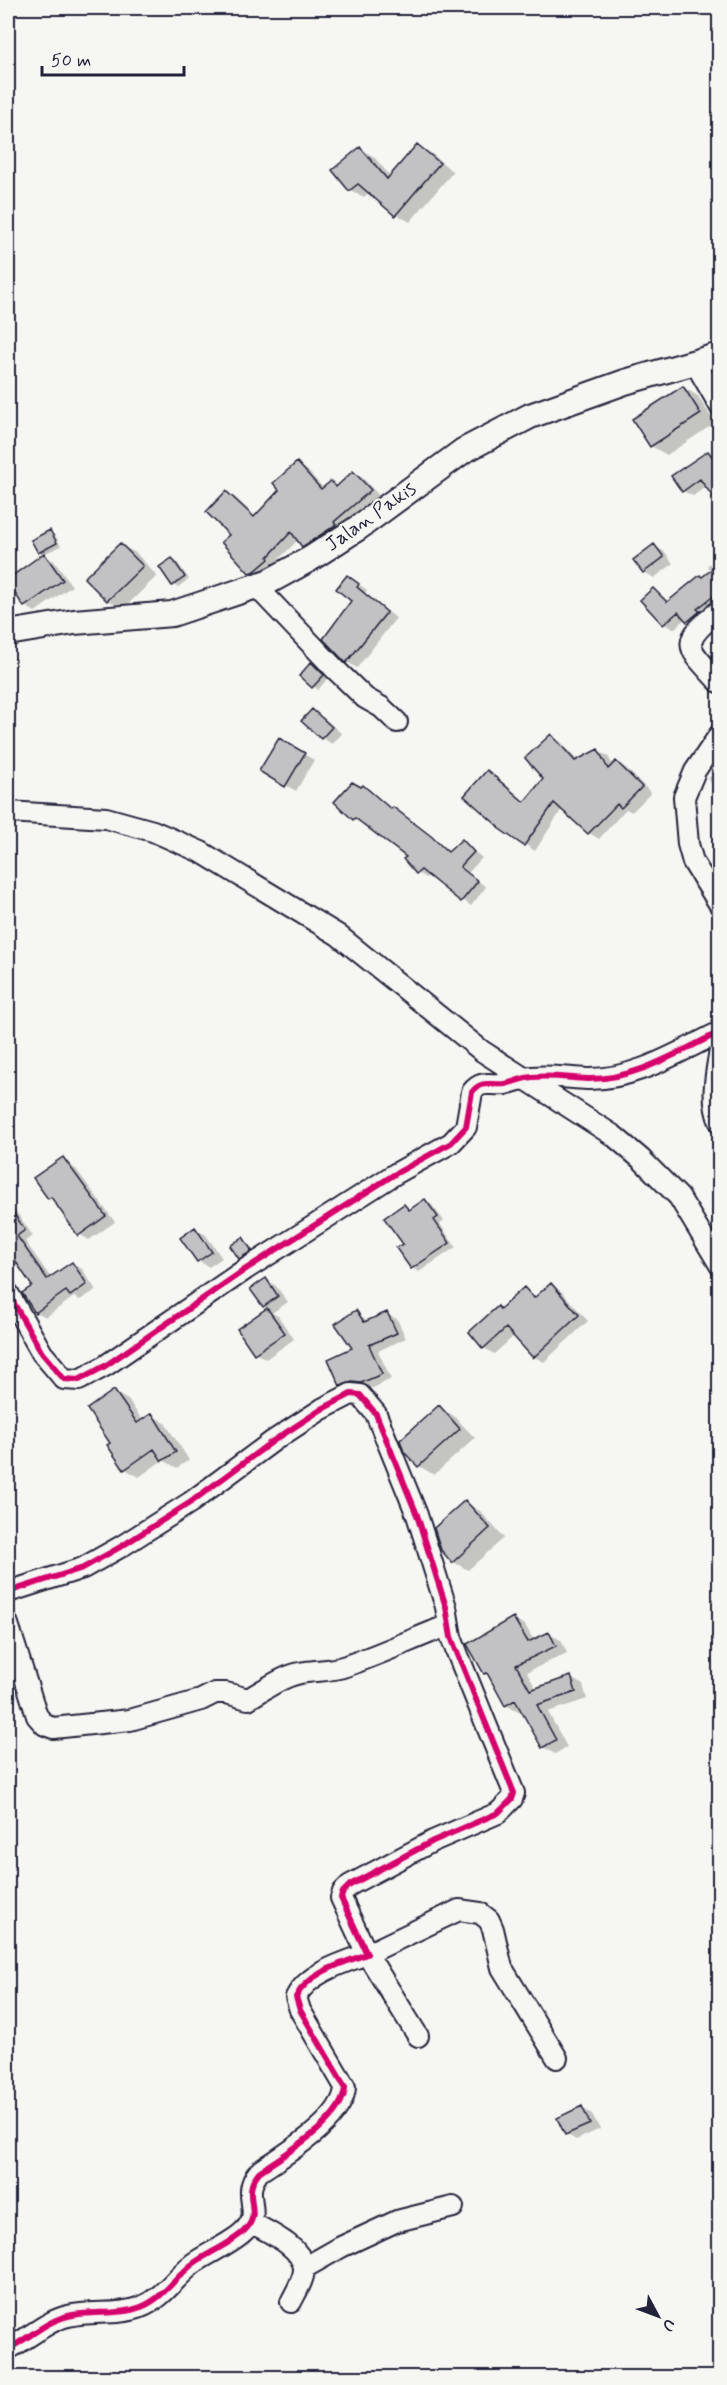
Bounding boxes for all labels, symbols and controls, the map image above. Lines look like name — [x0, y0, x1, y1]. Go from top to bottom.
scale bar — [42, 39, 184, 77]
text: 50 m — [51, 49, 91, 73]
street label: Jalan Pakis — [320, 476, 422, 558]
north arrow — [628, 2286, 688, 2346]
text: U — [657, 2314, 680, 2336]

